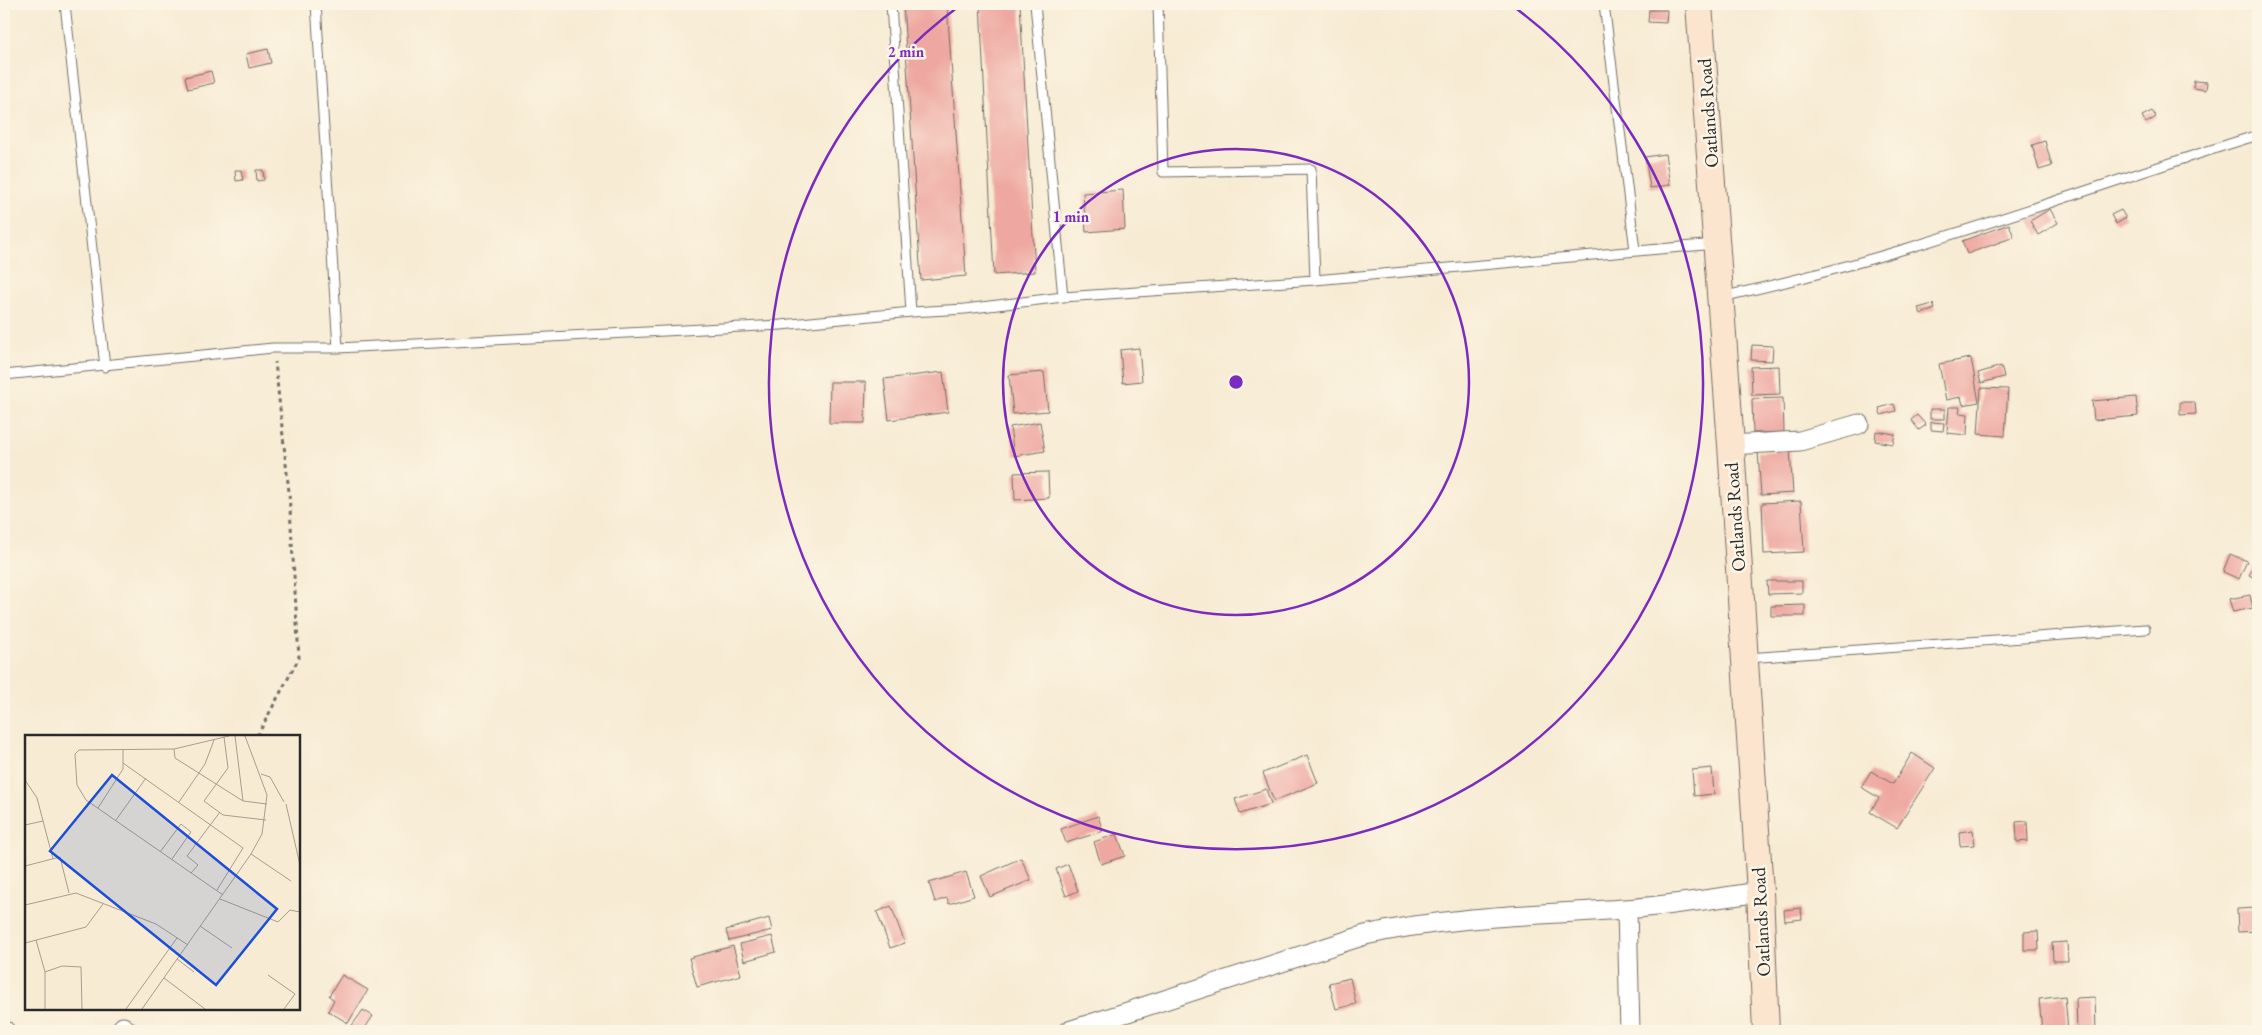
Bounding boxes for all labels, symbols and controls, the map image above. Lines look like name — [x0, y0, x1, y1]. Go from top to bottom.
text: 2 min — [888, 42, 925, 61]
street label: Oatlands Road — [1692, 57, 1724, 169]
text: 1 min — [1053, 207, 1090, 226]
centre of rings — [1227, 373, 1245, 391]
street label: Oatlands Road — [1719, 461, 1751, 573]
inset map — [25, 735, 300, 1010]
street label: Oatlands Road — [1746, 866, 1776, 977]

